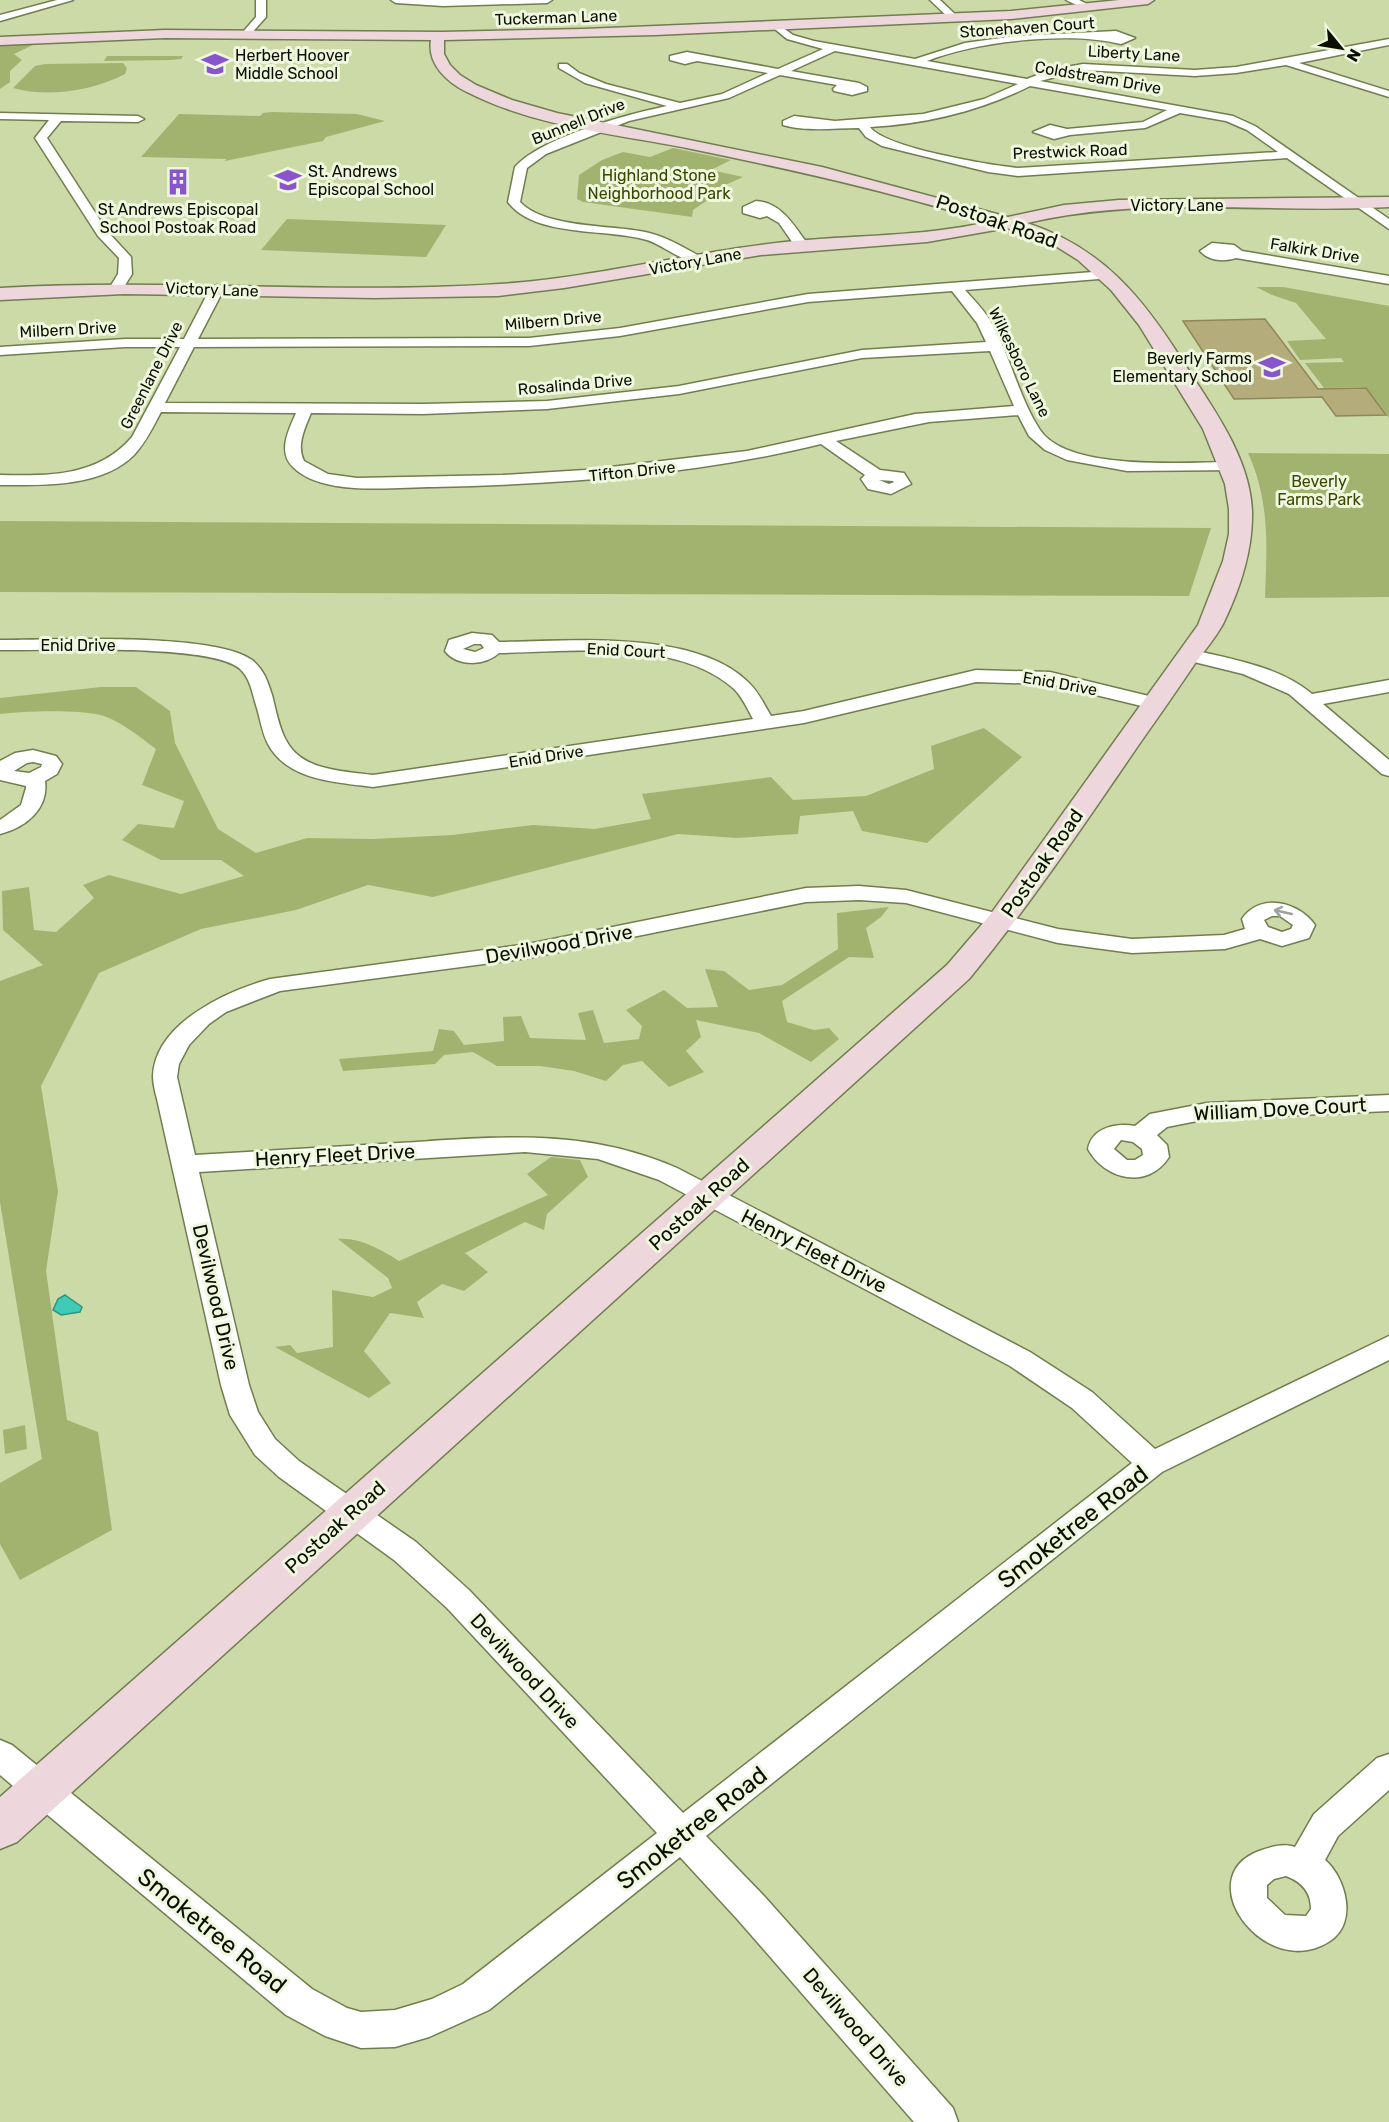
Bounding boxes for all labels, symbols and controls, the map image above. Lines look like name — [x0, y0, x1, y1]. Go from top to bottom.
street label: Tuckerman Lane — [494, 6, 618, 29]
street label: Stonehaven Court — [959, 13, 1095, 42]
north arrow — [1311, 18, 1371, 78]
street label: Liberty Lane — [1087, 42, 1181, 65]
place label: Herbert Hoover Middle School — [235, 46, 349, 83]
text: N — [1342, 46, 1365, 65]
school or university icon: Herbert Hoover Middle School — [200, 49, 230, 79]
street label: Coldstream Drive — [1033, 57, 1163, 98]
street label: Bunnell Drive — [529, 94, 628, 149]
street label: Prestwick Road — [1012, 140, 1128, 163]
place label: St. Andrews Episcopal School — [308, 162, 434, 199]
school or university icon: St. Andrews Episcopal School — [273, 165, 303, 195]
park label: Highland Stone Neighborhood Park — [588, 166, 731, 203]
building icon: St Andrews Episcopal School Postoak Road — [163, 167, 193, 197]
street label: Postoak Road — [933, 189, 1061, 253]
street label: Victory Lane — [1130, 196, 1224, 215]
place label: St Andrews Episcopal School Postoak Road — [98, 200, 258, 237]
street label: Falkirk Drive — [1269, 234, 1361, 267]
street label: Victory Lane — [647, 244, 743, 279]
street label: Victory Lane — [165, 278, 259, 301]
street label: Wilkesboro Lane — [985, 304, 1054, 420]
street label: Milbern Drive — [504, 307, 602, 334]
street label: Milbern Drive — [19, 317, 117, 342]
street label: Greenlane Drive — [116, 318, 187, 432]
place label: Beverly Farms Elementary School — [1112, 349, 1252, 386]
school or university icon: Beverly Farms Elementary School — [1257, 352, 1287, 382]
street label: Rosalinda Drive — [517, 370, 633, 399]
street label: Tifton Drive — [588, 458, 676, 485]
park label: Beverly Farms Park — [1277, 472, 1361, 509]
street label: Enid Drive — [40, 636, 116, 655]
street label: Enid Court — [586, 639, 666, 662]
street label: Enid Drive — [1021, 668, 1099, 699]
street label: Enid Drive — [507, 741, 585, 772]
street label: Postoak Road — [996, 804, 1088, 922]
one-way arrow — [1274, 906, 1293, 917]
street label: Devilwood Drive — [484, 919, 634, 969]
street label: William Dove Court — [1193, 1092, 1367, 1126]
street label: Henry Fleet Drive — [254, 1139, 416, 1171]
street label: Postoak Road — [644, 1153, 754, 1255]
street label: Henry Fleet Drive — [737, 1204, 891, 1298]
street label: Devilwood Drive — [188, 1222, 244, 1372]
street label: Smoketree Road — [992, 1460, 1154, 1594]
street label: Postoak Road — [280, 1476, 390, 1578]
street label: Devilwood Drive — [465, 1608, 585, 1734]
street label: Smoketree Road — [611, 1761, 773, 1895]
street label: Smoketree Road — [132, 1863, 292, 1999]
street label: Devilwood Drive — [798, 1963, 914, 2091]

